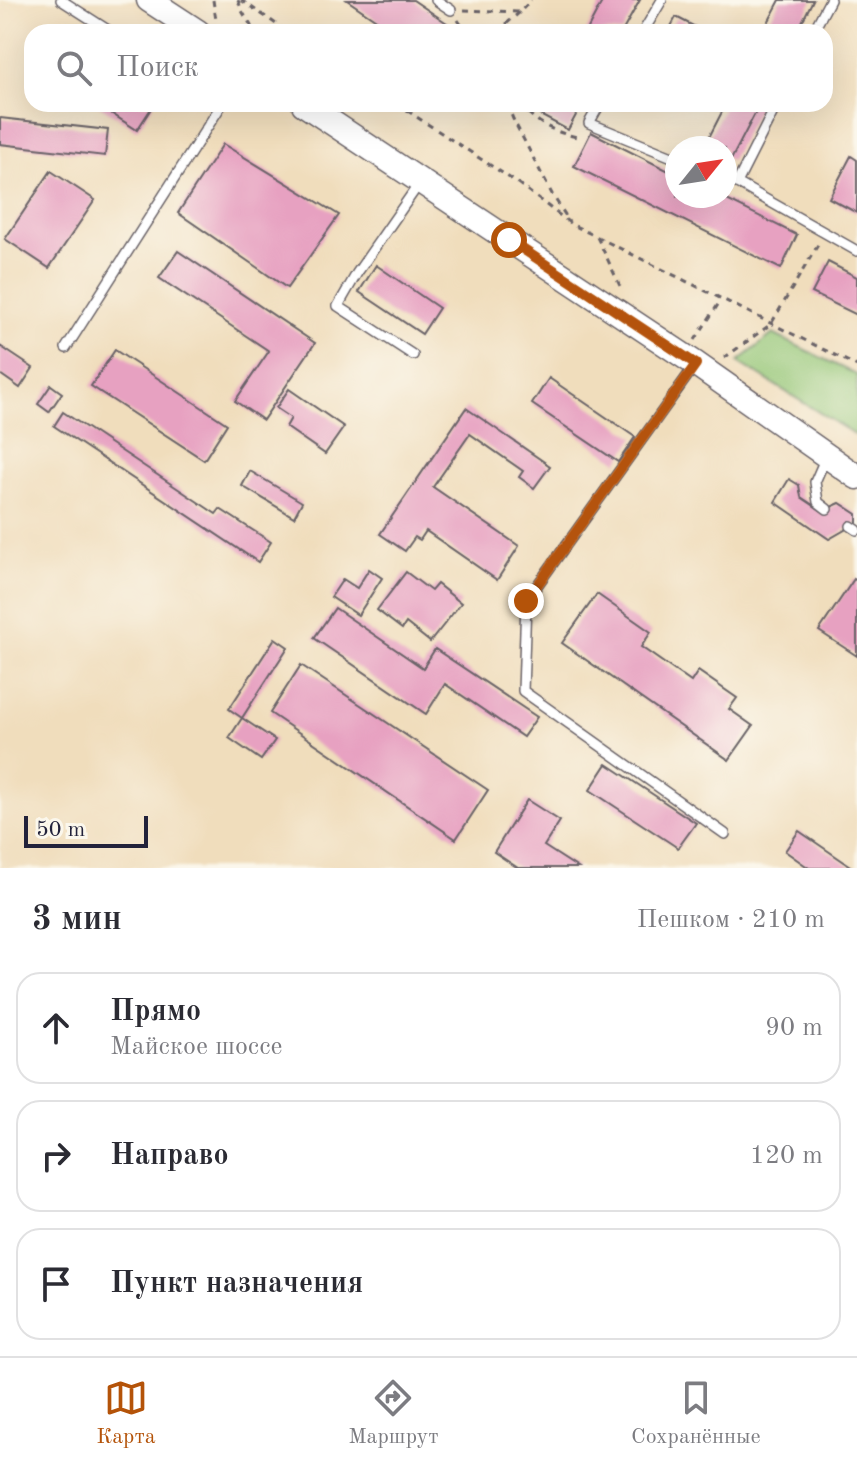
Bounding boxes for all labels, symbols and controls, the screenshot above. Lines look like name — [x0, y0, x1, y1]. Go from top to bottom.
search box — [24, 24, 833, 112]
icon: search — [52, 46, 96, 90]
text: Поиск — [116, 53, 199, 83]
north arrow — [665, 136, 737, 208]
route start — [491, 222, 527, 258]
route end — [508, 583, 544, 619]
scale bar — [24, 812, 148, 848]
text: 50 m — [36, 819, 85, 841]
text: 3 мин — [32, 903, 122, 937]
text: Пешком · 210 m — [637, 907, 825, 933]
text: Прямо — [110, 997, 201, 1027]
icon: ahead — [34, 1006, 78, 1050]
text: 90 m — [765, 1015, 823, 1041]
text: Майское шоссе — [110, 1034, 282, 1060]
icon: right — [34, 1134, 78, 1178]
text: Направо — [110, 1141, 229, 1171]
text: 120 m — [750, 1143, 823, 1169]
icon: arrive — [34, 1262, 78, 1306]
text: Пункт назначения — [110, 1269, 363, 1299]
tab: Карта — [96, 1376, 156, 1451]
tab: Маршрут — [348, 1376, 439, 1451]
tab: Сохранённые — [631, 1376, 761, 1451]

